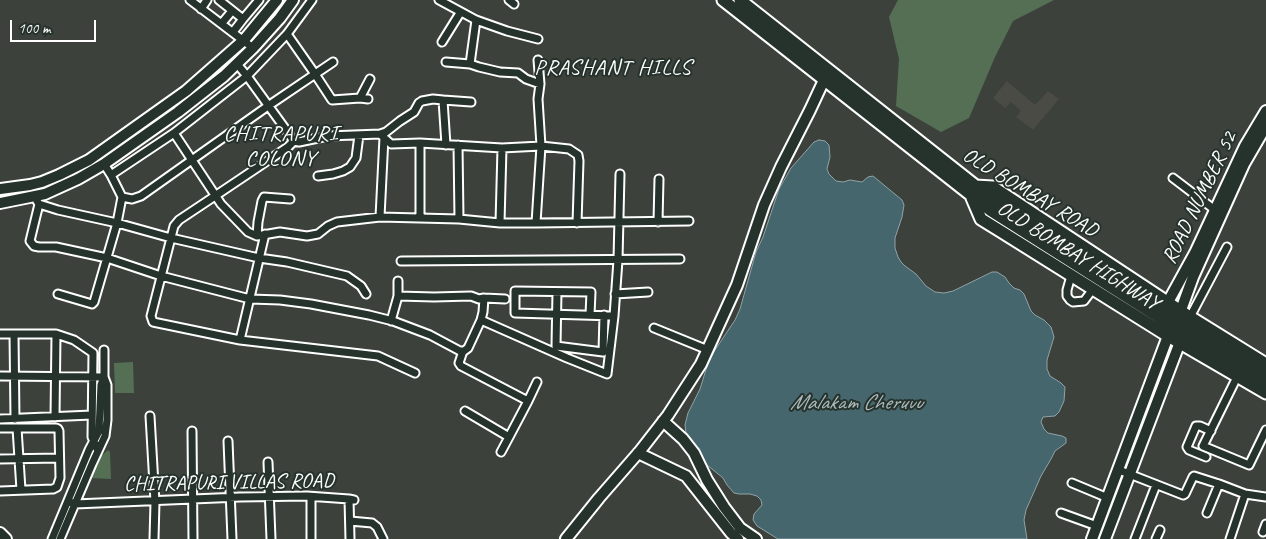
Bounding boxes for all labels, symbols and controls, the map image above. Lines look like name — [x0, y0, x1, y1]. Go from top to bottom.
scale bar — [12, 10, 99, 42]
text: 100 m — [18, 19, 50, 38]
district label: PRASHANT HILLS — [533, 55, 693, 81]
district label: CHITRAPURI COLONY — [222, 121, 340, 172]
street label: ROAD NUMBER 52 — [1157, 128, 1243, 268]
street label: OLD BOMBAY ROAD — [958, 143, 1102, 243]
street label: OLD BOMBAY HIGHWAY — [992, 196, 1164, 316]
water label: Malakam Cheruvu — [790, 390, 922, 416]
street label: CHITRAPURI VILLAS ROAD — [124, 469, 334, 497]

